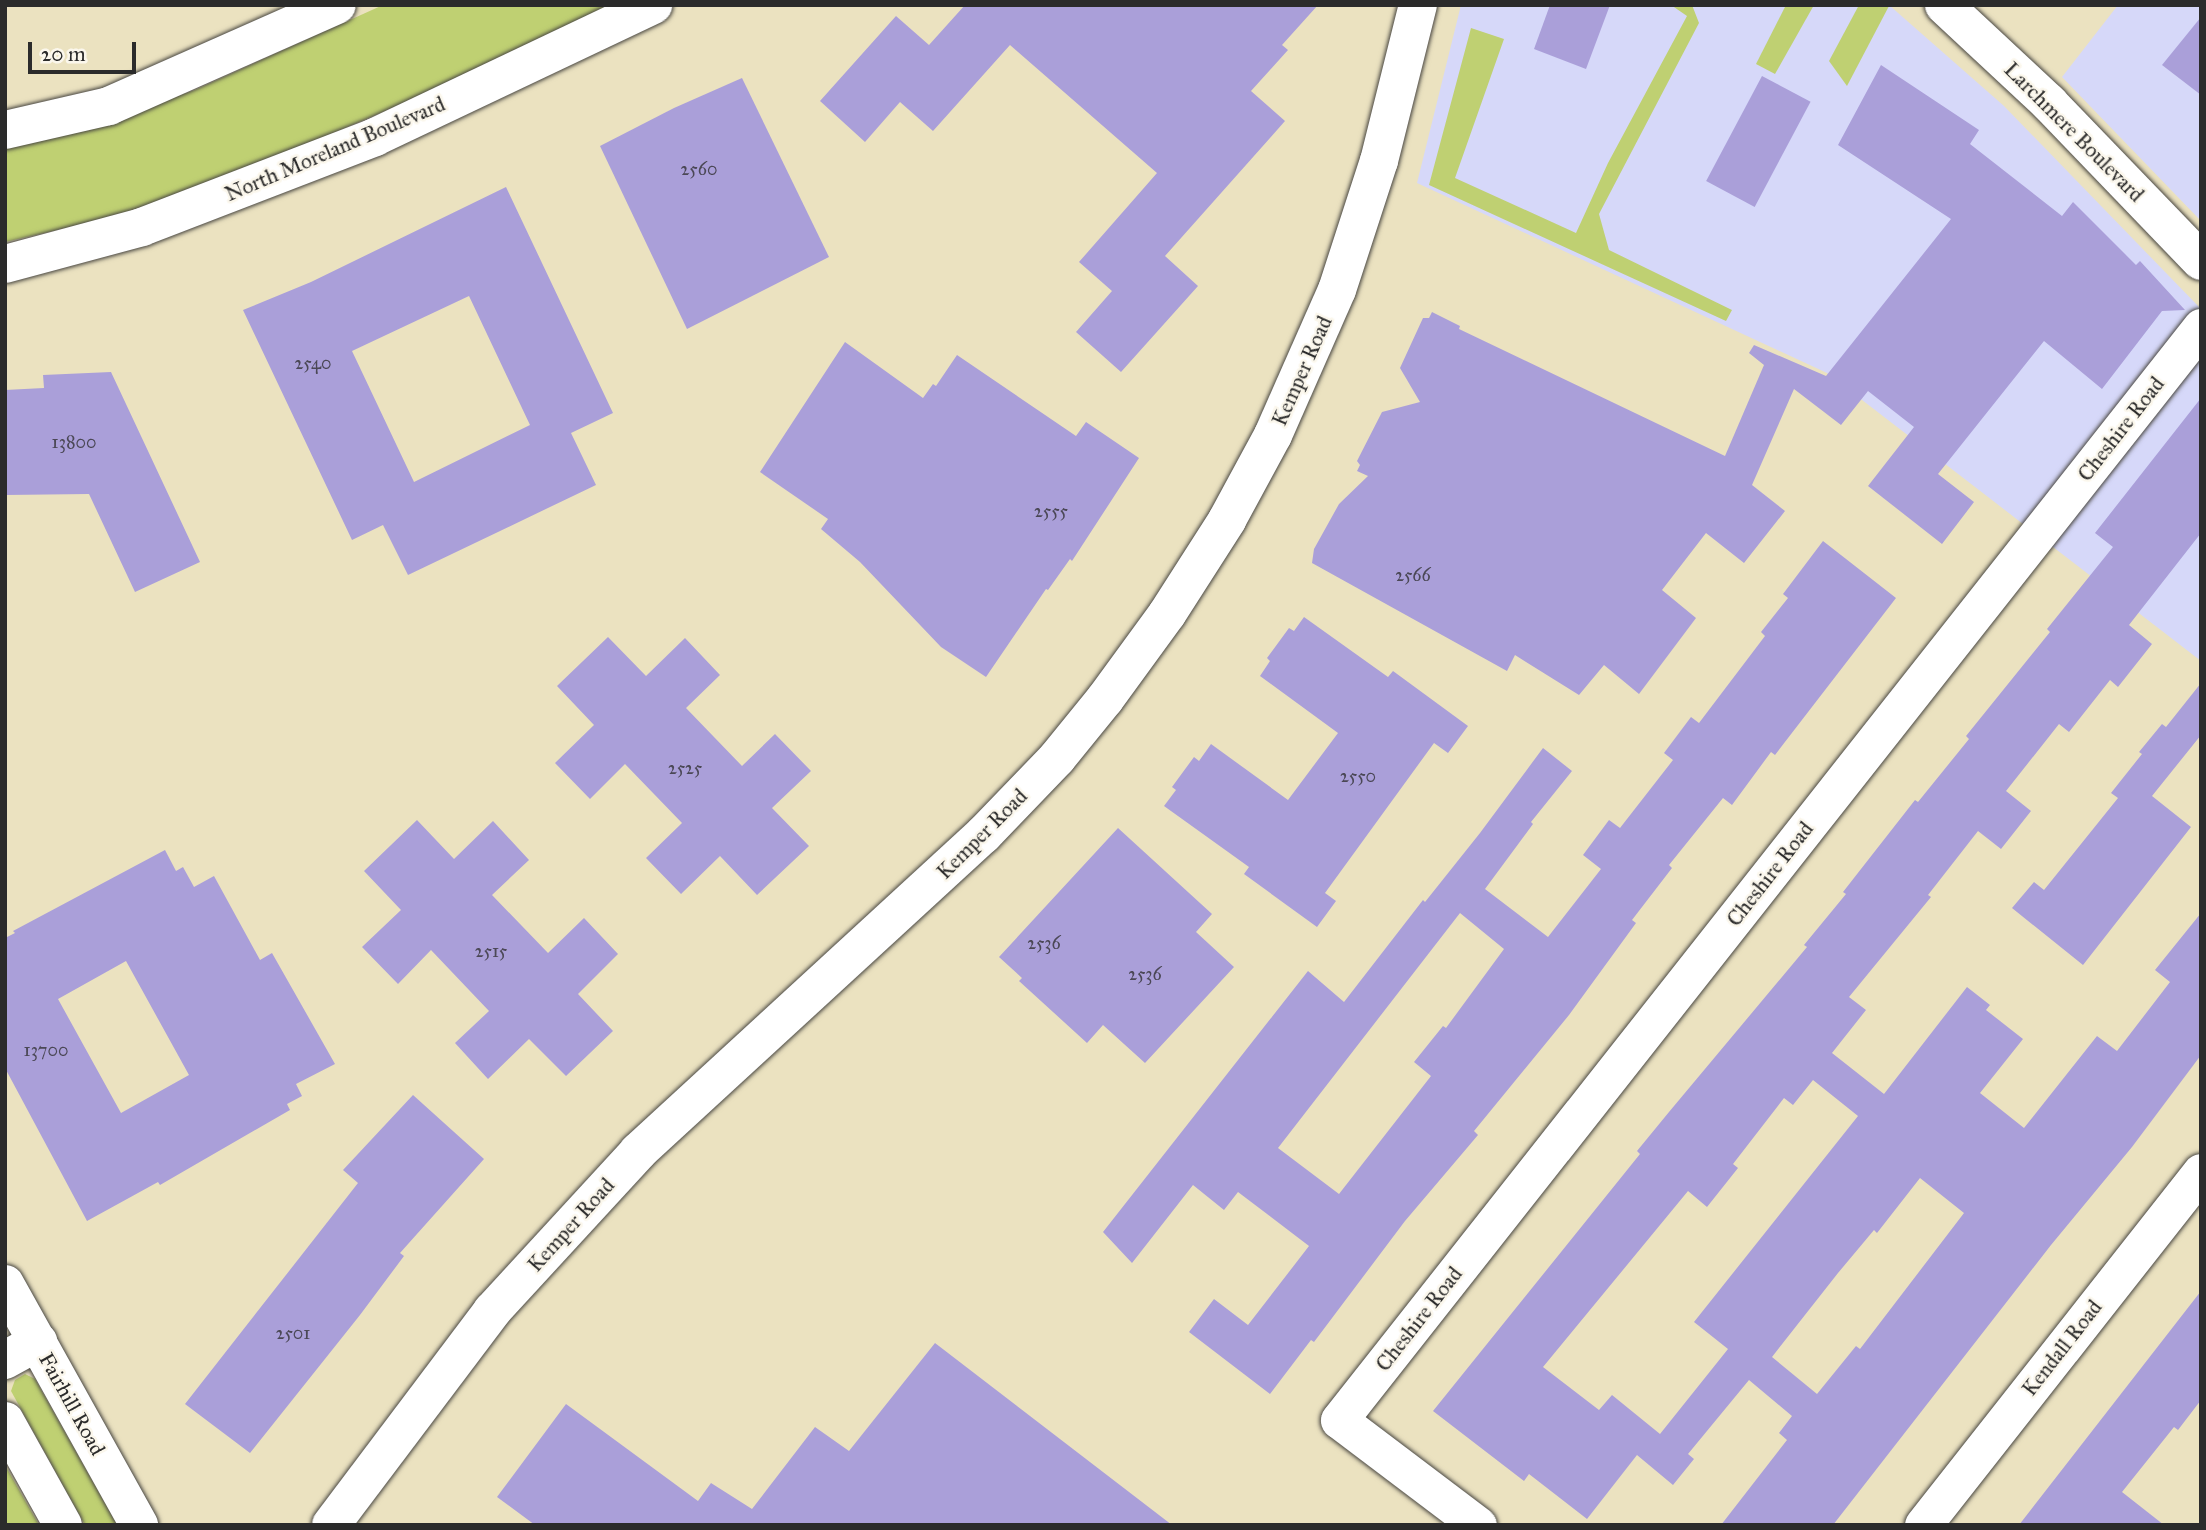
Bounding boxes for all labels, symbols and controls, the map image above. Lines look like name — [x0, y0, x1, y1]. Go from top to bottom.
scale bar — [32, 28, 140, 72]
text: 20 m — [41, 41, 86, 67]
street label: Larchmere Boulevard — [1999, 57, 2149, 207]
street label: North Moreland Boulevard — [221, 91, 449, 207]
house number: 2560 — [681, 158, 717, 180]
street label: Kemper Road — [1267, 312, 1337, 430]
house number: 2540 — [294, 352, 332, 374]
street label: Cheshire Road — [2072, 372, 2170, 486]
house number: 13800 — [52, 431, 96, 453]
house number: 2555 — [1034, 500, 1068, 522]
house number: 2566 — [1395, 564, 1431, 586]
house number: 2525 — [668, 757, 702, 779]
house number: 2550 — [1340, 765, 1376, 787]
street label: Kemper Road — [932, 784, 1032, 884]
street label: Cheshire Road — [1721, 817, 1819, 931]
house number: 2536 — [1027, 932, 1061, 954]
house number: 2515 — [475, 940, 507, 962]
house number: 2536 — [1128, 963, 1162, 985]
house number: 13700 — [24, 1039, 68, 1061]
street label: Kemper Road — [522, 1173, 620, 1277]
street label: Cheshire Road — [1370, 1262, 1468, 1376]
street label: Kendall Road — [2017, 1295, 2107, 1401]
house number: 2501 — [276, 1322, 310, 1344]
street label: Fairhill Road — [33, 1348, 111, 1460]

